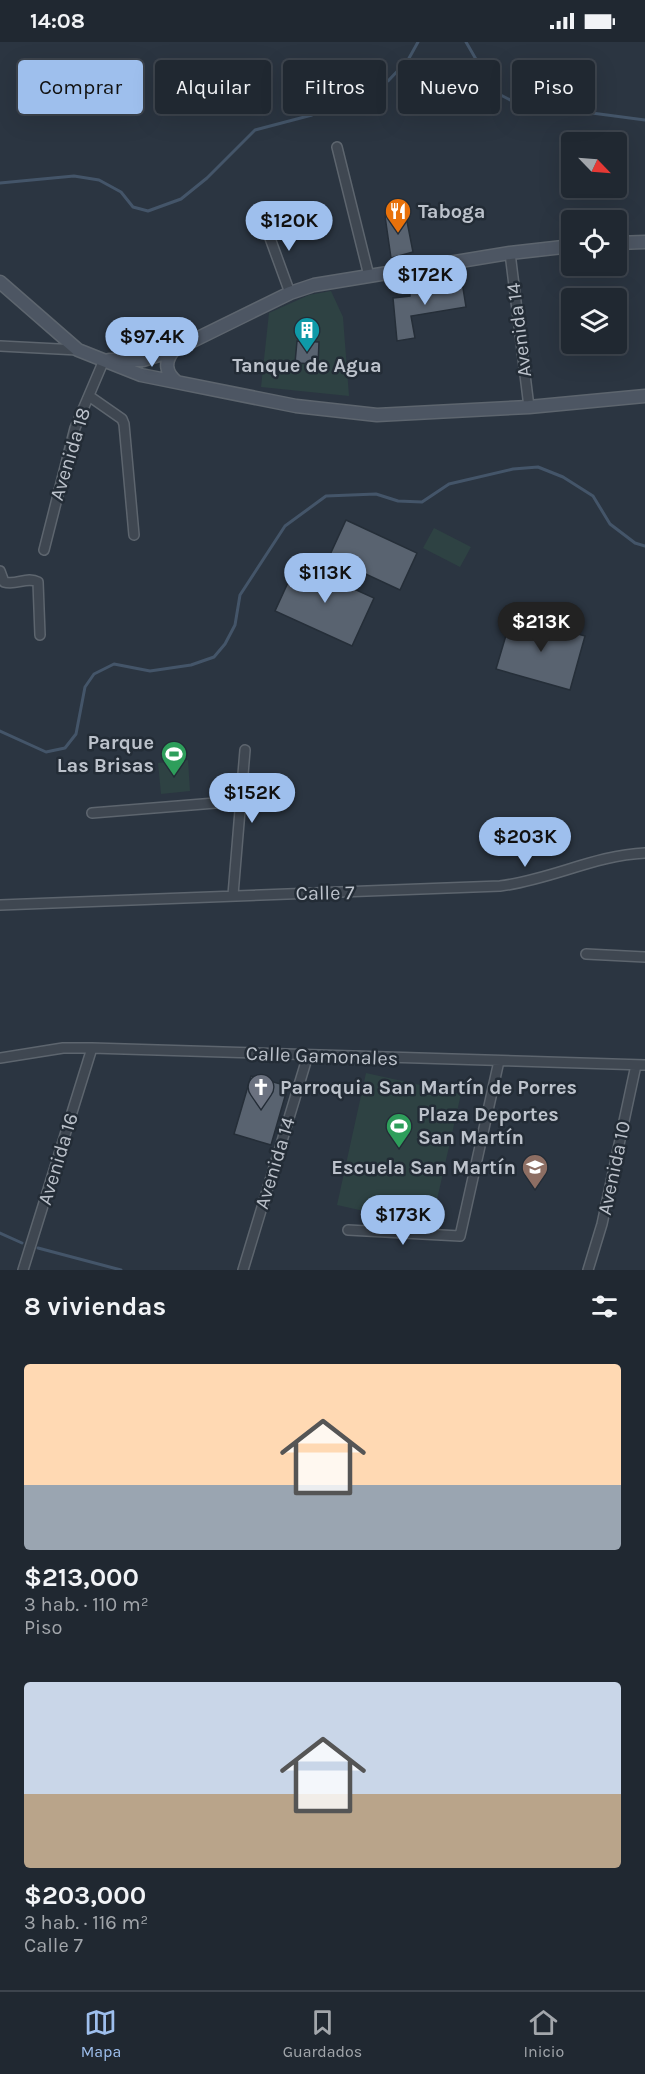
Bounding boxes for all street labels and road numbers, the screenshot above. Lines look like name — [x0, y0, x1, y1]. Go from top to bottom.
street label: Avenida 14 — [502, 282, 536, 378]
street label: Avenida 18 — [45, 405, 95, 503]
street label: Calle 7 — [295, 881, 355, 905]
street label: Calle Gamonales — [245, 1042, 399, 1070]
street label: Avenida 16 — [33, 1110, 83, 1208]
street label: Avenida 14 — [250, 1114, 300, 1212]
street label: Avenida 10 — [593, 1119, 635, 1217]

